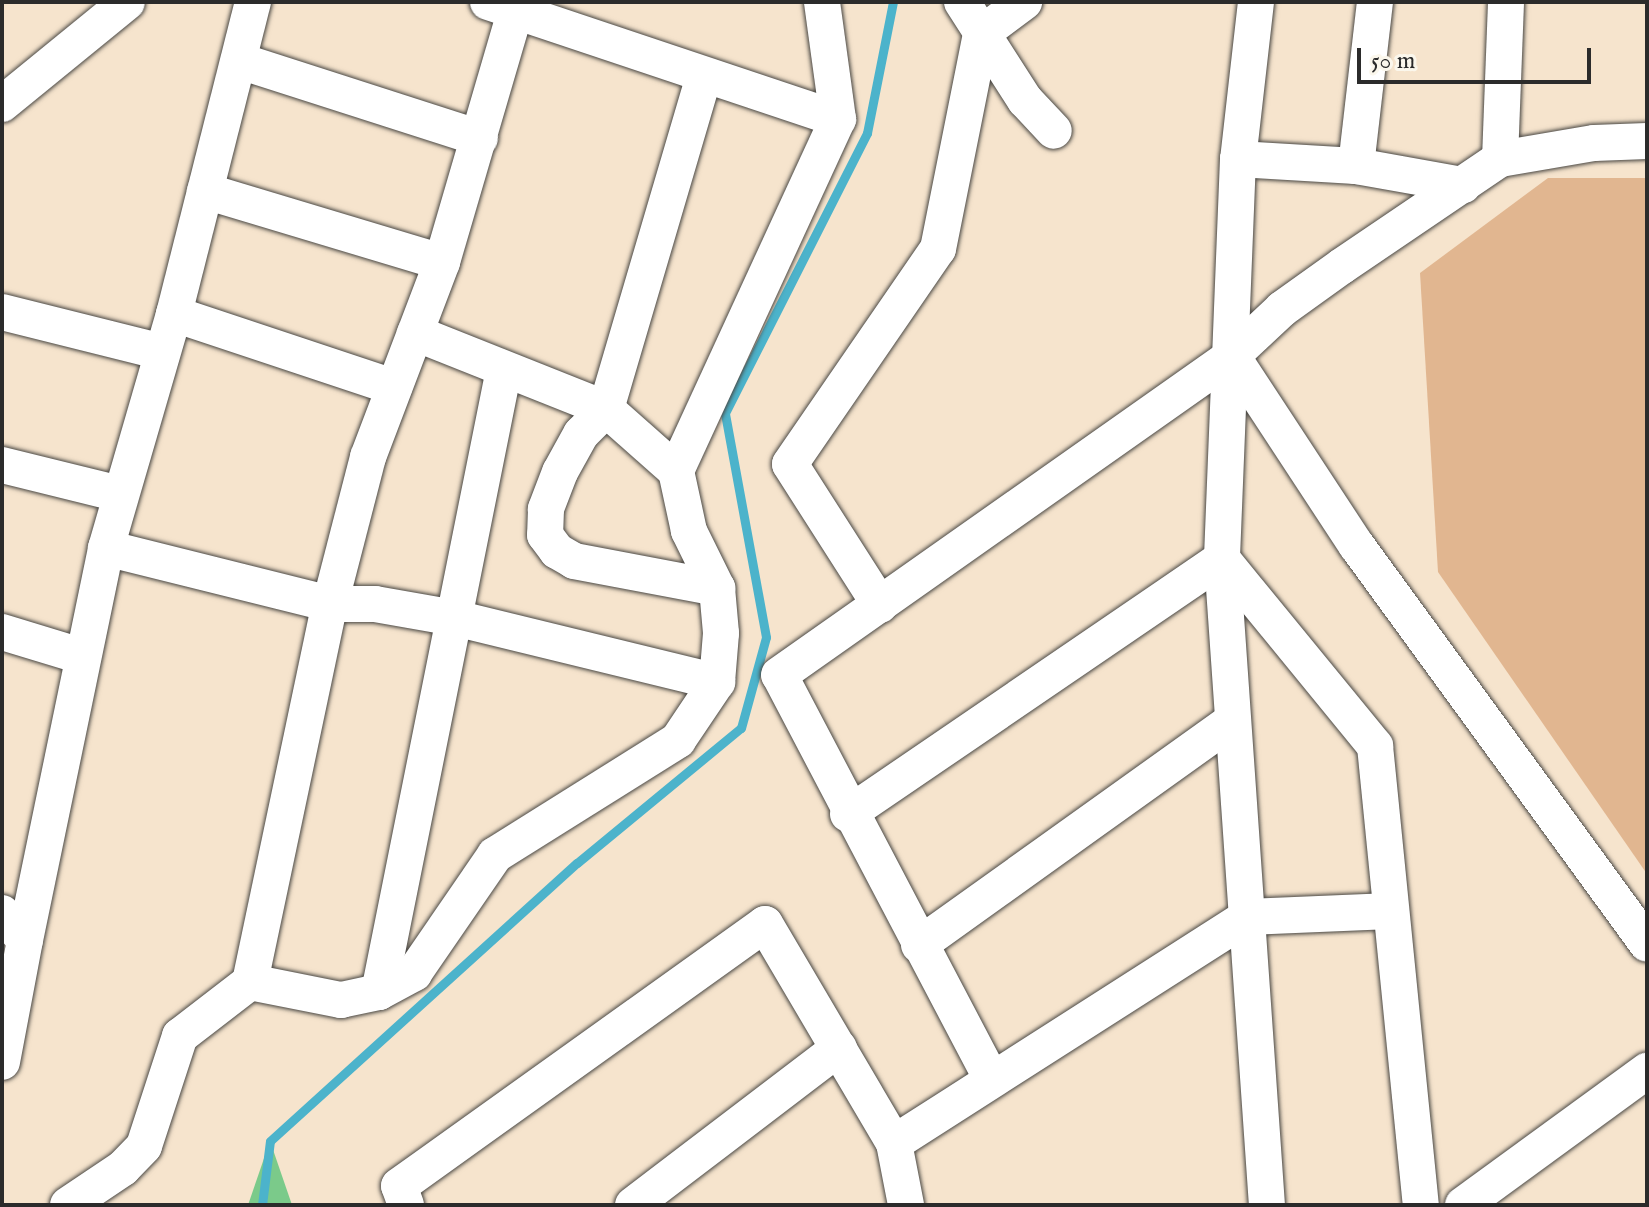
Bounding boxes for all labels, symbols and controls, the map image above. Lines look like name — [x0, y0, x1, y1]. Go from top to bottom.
scale bar — [1361, 32, 1595, 82]
text: 50 m — [1371, 46, 1415, 77]

